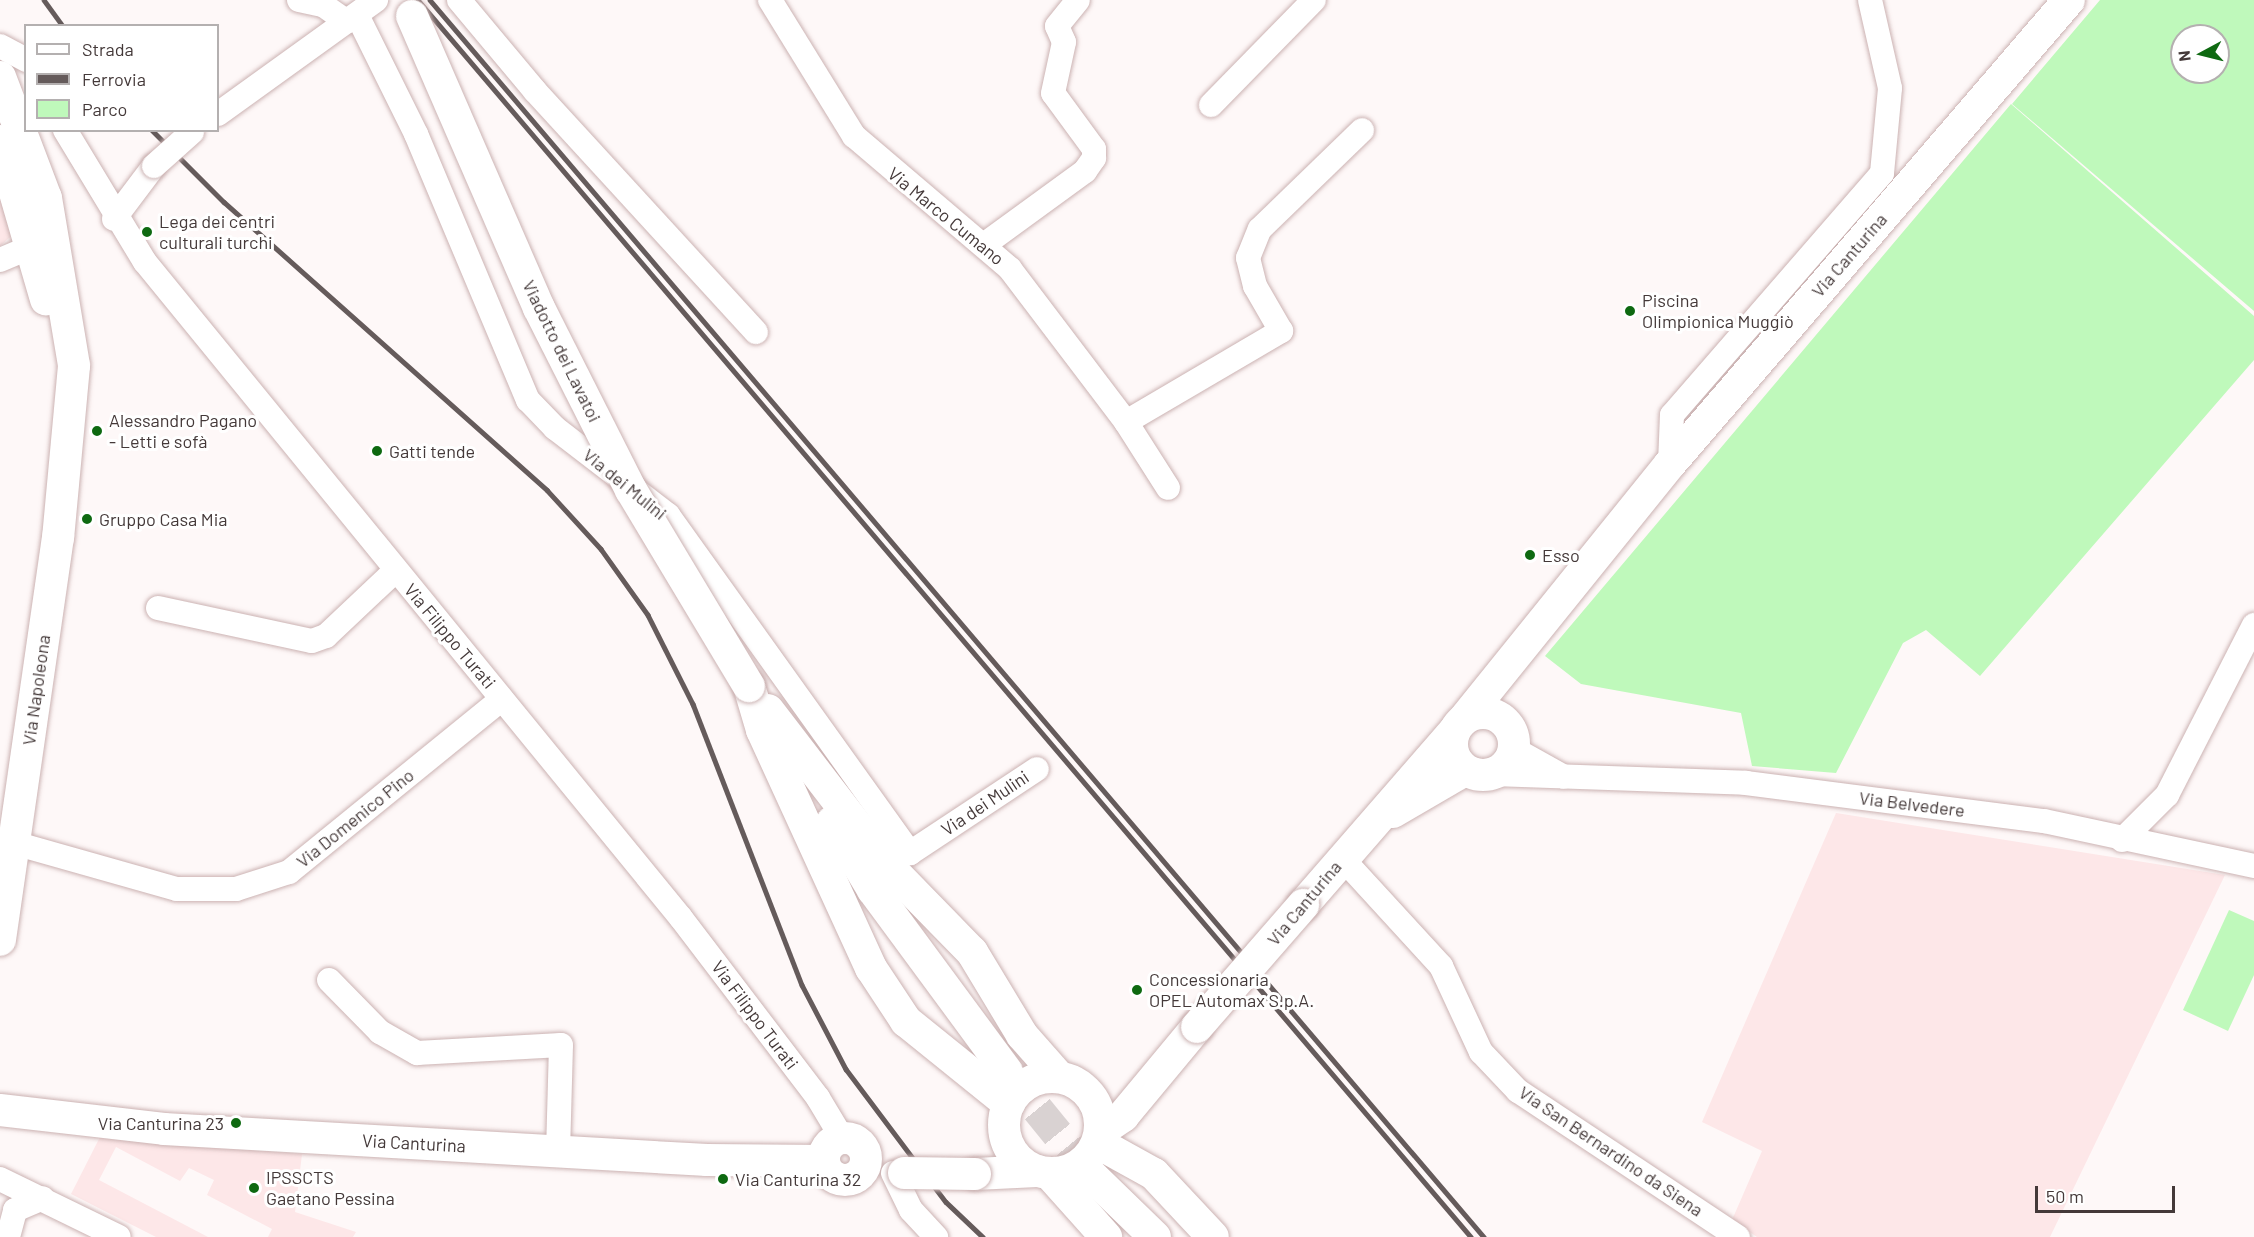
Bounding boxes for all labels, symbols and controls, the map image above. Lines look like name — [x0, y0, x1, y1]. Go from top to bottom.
legend — [24, 24, 219, 132]
north arrow — [2170, 24, 2230, 84]
text: Strada — [82, 38, 134, 60]
text: N — [2174, 50, 2194, 62]
text: Ferrovia — [82, 68, 146, 90]
text: Parco — [82, 98, 127, 120]
street label: Via Marco Cumano — [884, 163, 1008, 269]
street label: Via Canturina — [1807, 209, 1891, 301]
place label: Lega dei centri culturali turchi — [159, 211, 275, 254]
marker: Lega dei centri culturali turchi — [140, 225, 154, 239]
street label: Viadotto dei Lavatoi — [518, 276, 606, 426]
place label: Piscina Olimpionica Muggiò — [1642, 290, 1794, 332]
marker: Piscina Olimpionica Muggiò — [1623, 304, 1637, 318]
place label: Alessandro Pagano - Letti e sofà — [109, 410, 257, 452]
marker: Alessandro Pagano - Letti e sofà — [90, 424, 104, 438]
place label: Gatti tende — [389, 440, 475, 462]
marker: Gatti tende — [370, 444, 384, 458]
street label: Via dei Mulini — [579, 444, 671, 524]
place label: Gruppo Casa Mia — [99, 508, 228, 530]
marker: Gruppo Casa Mia — [80, 512, 94, 526]
place label: Esso — [1542, 544, 1580, 566]
marker: Esso — [1523, 548, 1537, 562]
street label: Via Filippo Turati — [400, 579, 500, 693]
street label: Via Napoleona — [18, 633, 54, 747]
street label: Via Domenico Pino — [292, 764, 418, 872]
street label: Via dei Mulini — [937, 766, 1033, 840]
street label: Via Belvedere — [1858, 787, 1966, 821]
street label: Via Canturina — [1262, 856, 1346, 950]
street label: Via Filippo Turati — [707, 956, 803, 1074]
place label: Concessionaria OPEL Automax S.p.A. — [1149, 969, 1314, 1012]
marker: Concessionaria OPEL Automax S.p.A. — [1130, 983, 1144, 997]
street label: Via San Bernardino da Siena — [1515, 1081, 1707, 1221]
place label: Via Canturina 23 — [98, 1112, 224, 1134]
marker: Via Canturina 23 — [229, 1116, 243, 1130]
street label: Via Canturina — [362, 1129, 466, 1157]
place label: IPSSCTS Gaetano Pessina — [266, 1167, 395, 1210]
place label: Via Canturina 32 — [735, 1168, 861, 1190]
marker: Via Canturina 32 — [716, 1172, 730, 1186]
scale bar — [2038, 1174, 2178, 1212]
marker: IPSSCTS Gaetano Pessina — [247, 1181, 261, 1195]
text: 50 m — [2046, 1185, 2084, 1207]

